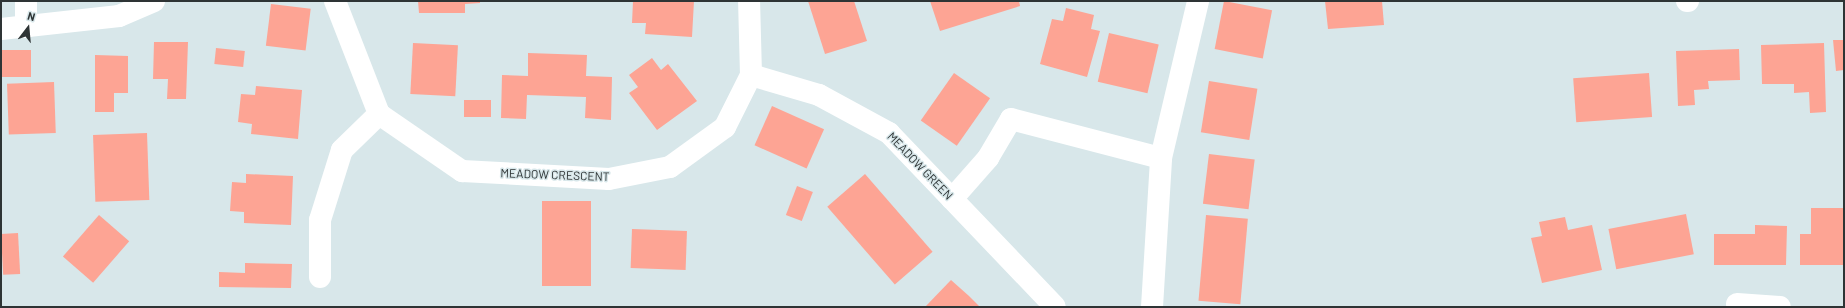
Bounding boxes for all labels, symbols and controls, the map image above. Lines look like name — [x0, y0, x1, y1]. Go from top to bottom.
north arrow — [8, 8, 48, 48]
text: N — [26, 9, 37, 23]
street label: MEADOW GREEN — [884, 129, 956, 203]
street label: MEADOW CRESCENT — [500, 166, 610, 184]

